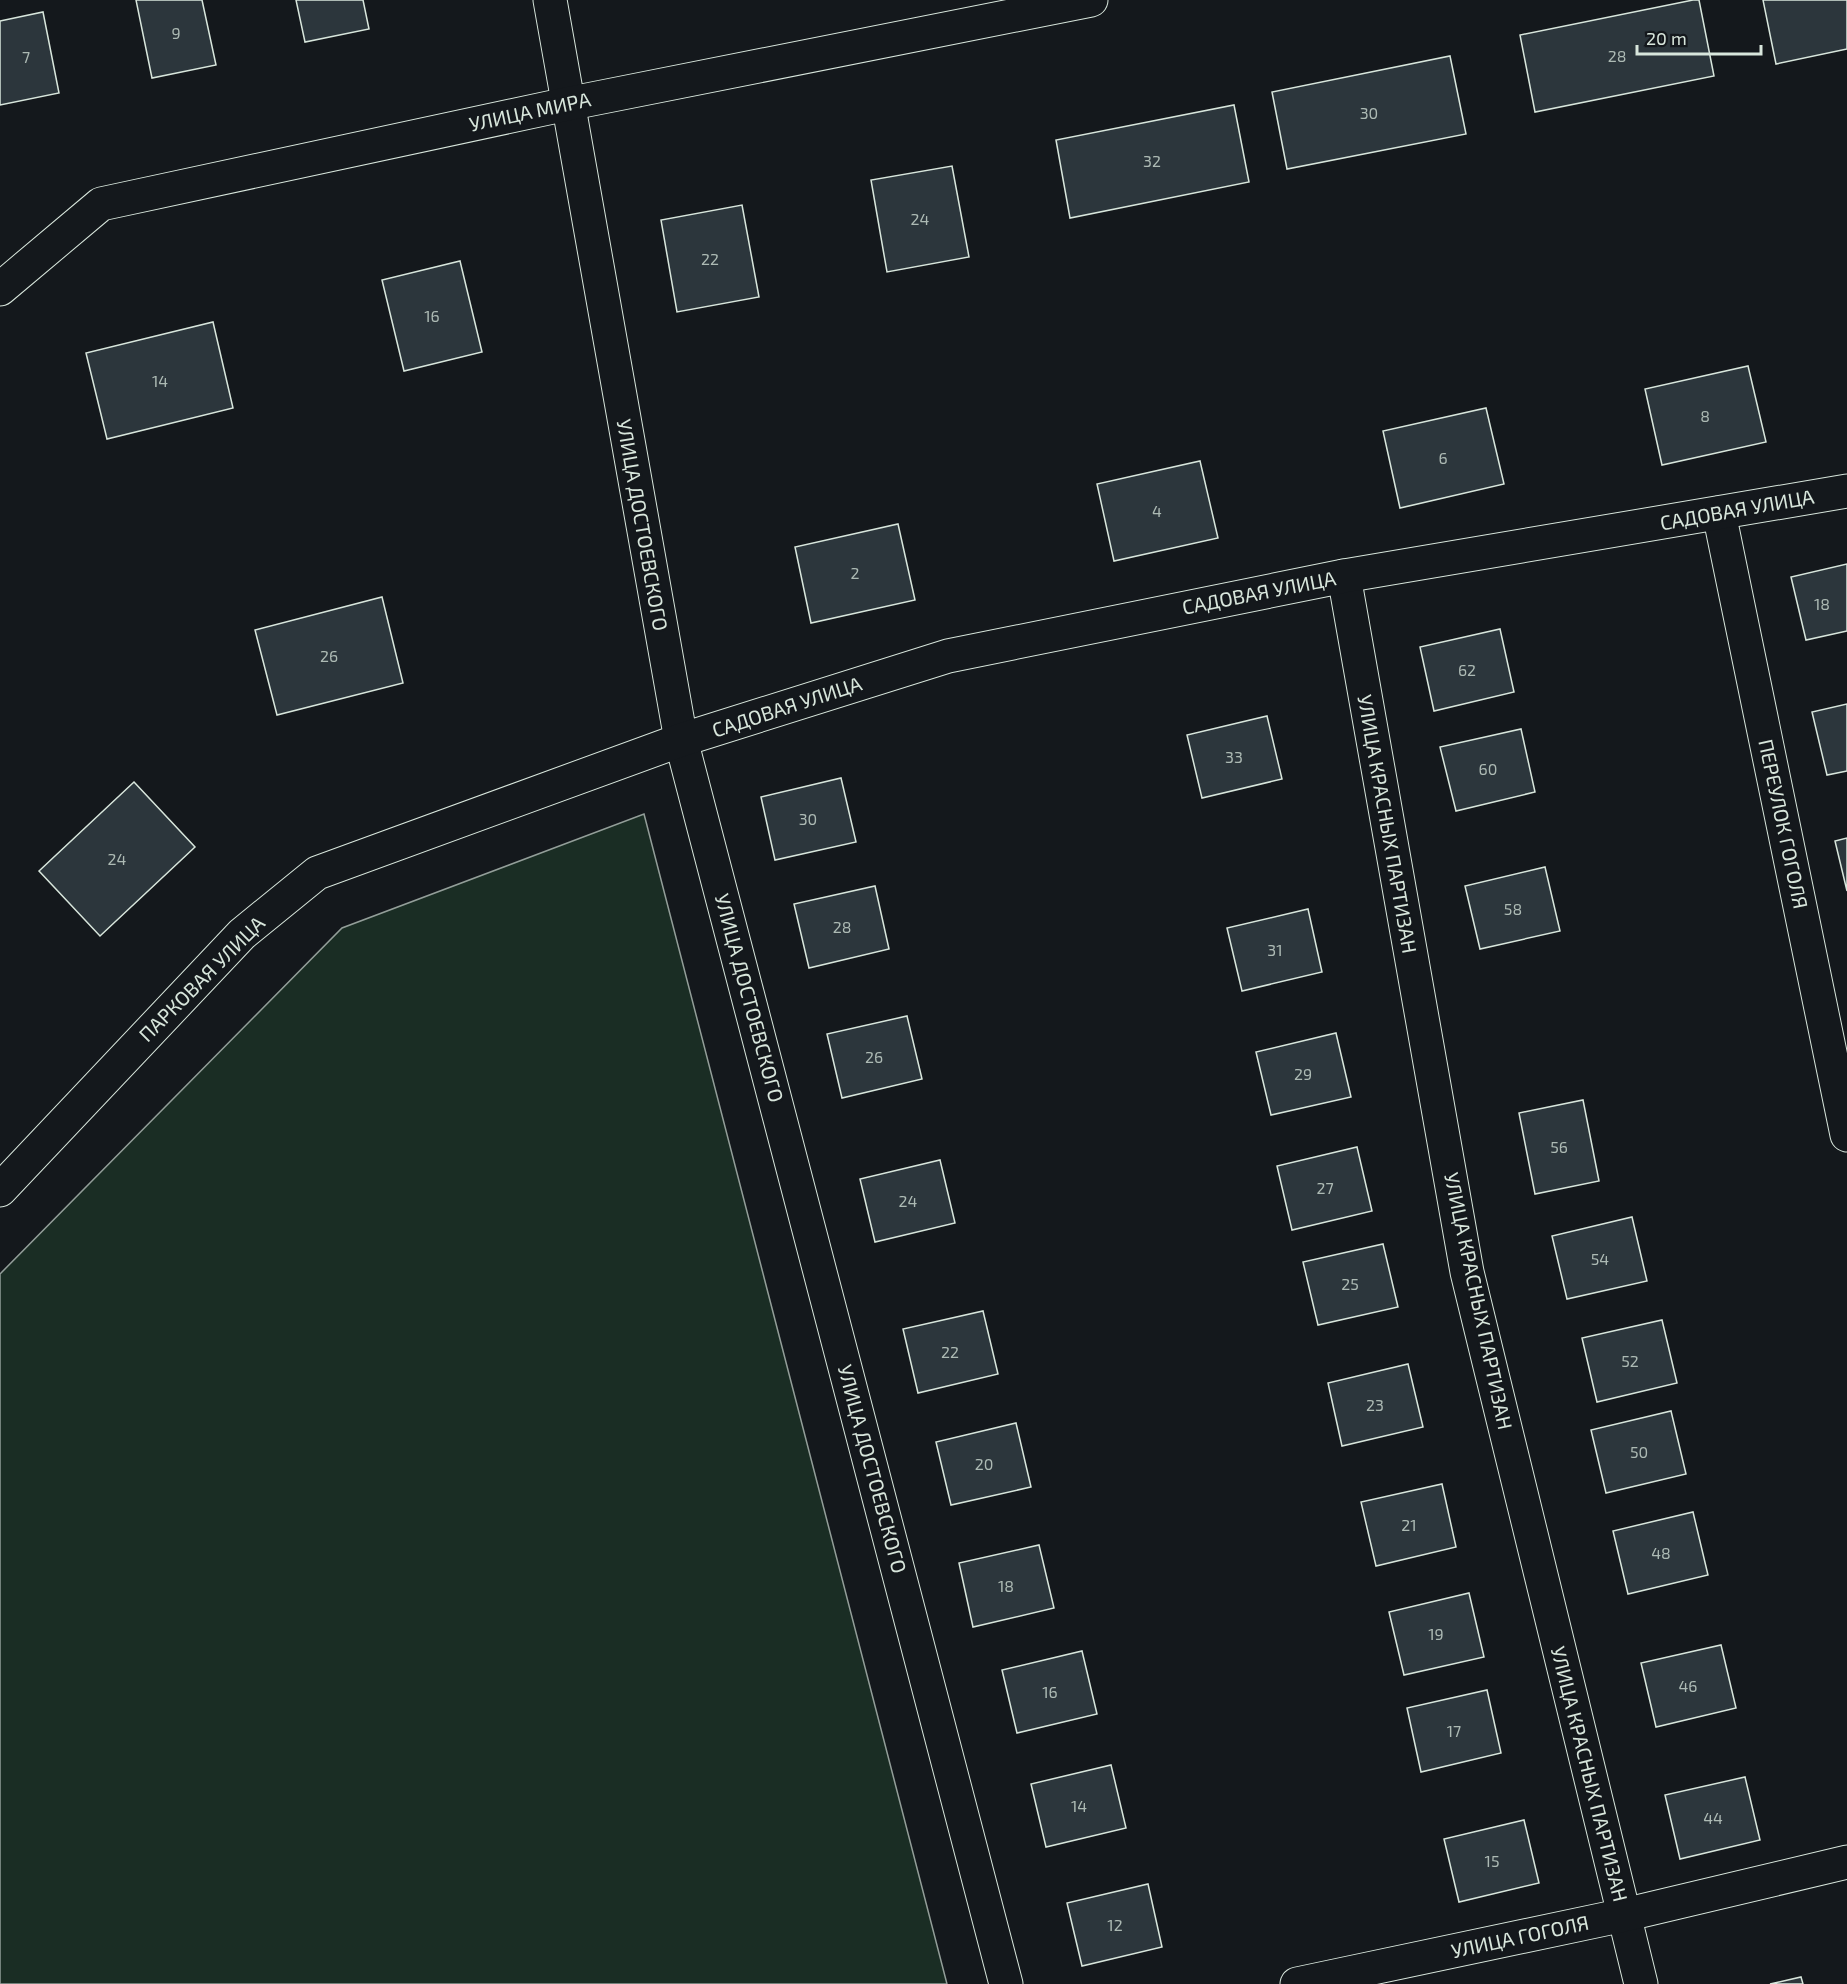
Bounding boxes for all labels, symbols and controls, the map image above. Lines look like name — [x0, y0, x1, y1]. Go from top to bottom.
scale bar — [1637, 18, 1762, 56]
house number: 9 — [171, 23, 181, 42]
text: 20 m — [1646, 27, 1687, 49]
house number: 28 — [1608, 46, 1626, 65]
house number: 7 — [22, 47, 30, 66]
street label: УЛИЦА МИРА — [467, 86, 593, 136]
house number: 30 — [1360, 103, 1378, 122]
house number: 32 — [1143, 151, 1161, 170]
house number: 24 — [911, 209, 930, 228]
house number: 22 — [701, 249, 719, 268]
house number: 16 — [424, 306, 440, 325]
house number: 14 — [152, 371, 168, 390]
house number: 8 — [1700, 406, 1710, 425]
street label: УЛИЦА ДОСТОЕВСКОГО — [613, 417, 673, 633]
house number: 6 — [1438, 448, 1448, 467]
street label: САДОВАЯ УЛИЦА — [1658, 484, 1816, 534]
house number: 4 — [1152, 501, 1162, 520]
house number: 2 — [851, 563, 860, 582]
street label: САДОВАЯ УЛИЦА — [1180, 565, 1338, 619]
house number: 18 — [1814, 594, 1830, 613]
house number: 26 — [320, 646, 338, 665]
house number: 62 — [1458, 660, 1476, 679]
street label: САДОВАЯ УЛИЦА — [709, 670, 865, 742]
street label: УЛИЦА КРАСНЫХ ПАРТИЗАН — [1353, 693, 1423, 955]
street label: ПЕРЕУЛОК ГОГОЛЯ — [1754, 737, 1814, 911]
house number: 33 — [1225, 747, 1243, 766]
house number: 60 — [1479, 759, 1497, 778]
house number: 30 — [799, 809, 817, 828]
house number: 24 — [108, 849, 127, 868]
street label: УЛИЦА ДОСТОЕВСКОГО — [711, 891, 789, 1105]
house number: 58 — [1504, 899, 1522, 918]
street label: ПАРКОВАЯ УЛИЦА — [133, 910, 270, 1046]
house number: 28 — [833, 917, 851, 936]
house number: 31 — [1267, 940, 1283, 959]
house number: 26 — [865, 1047, 883, 1066]
house number: 29 — [1294, 1064, 1312, 1083]
house number: 56 — [1550, 1137, 1568, 1156]
street label: УЛИЦА КРАСНЫХ ПАРТИЗАН — [1440, 1170, 1518, 1432]
house number: 27 — [1316, 1178, 1334, 1197]
house number: 24 — [899, 1191, 918, 1210]
house number: 54 — [1591, 1249, 1609, 1268]
house number: 25 — [1341, 1274, 1359, 1293]
house number: 22 — [941, 1342, 959, 1361]
house number: 52 — [1621, 1351, 1639, 1370]
street label: УЛИЦА ДОСТОЕВСКОГО — [834, 1362, 912, 1576]
house number: 23 — [1366, 1395, 1384, 1414]
house number: 50 — [1630, 1442, 1648, 1461]
house number: 20 — [975, 1454, 993, 1473]
house number: 21 — [1401, 1515, 1417, 1534]
house number: 48 — [1651, 1543, 1671, 1562]
house number: 18 — [998, 1576, 1014, 1595]
house number: 19 — [1428, 1624, 1444, 1643]
street label: УЛИЦА КРАСНЫХ ПАРТИЗАН — [1547, 1644, 1633, 1904]
house number: 46 — [1679, 1676, 1698, 1695]
house number: 16 — [1042, 1682, 1058, 1701]
house number: 17 — [1447, 1721, 1461, 1740]
house number: 14 — [1071, 1796, 1087, 1815]
house number: 44 — [1703, 1808, 1723, 1827]
house number: 15 — [1485, 1851, 1499, 1870]
street label: УЛИЦА ГОГОЛЯ — [1449, 1910, 1591, 1962]
house number: 12 — [1107, 1915, 1123, 1934]

